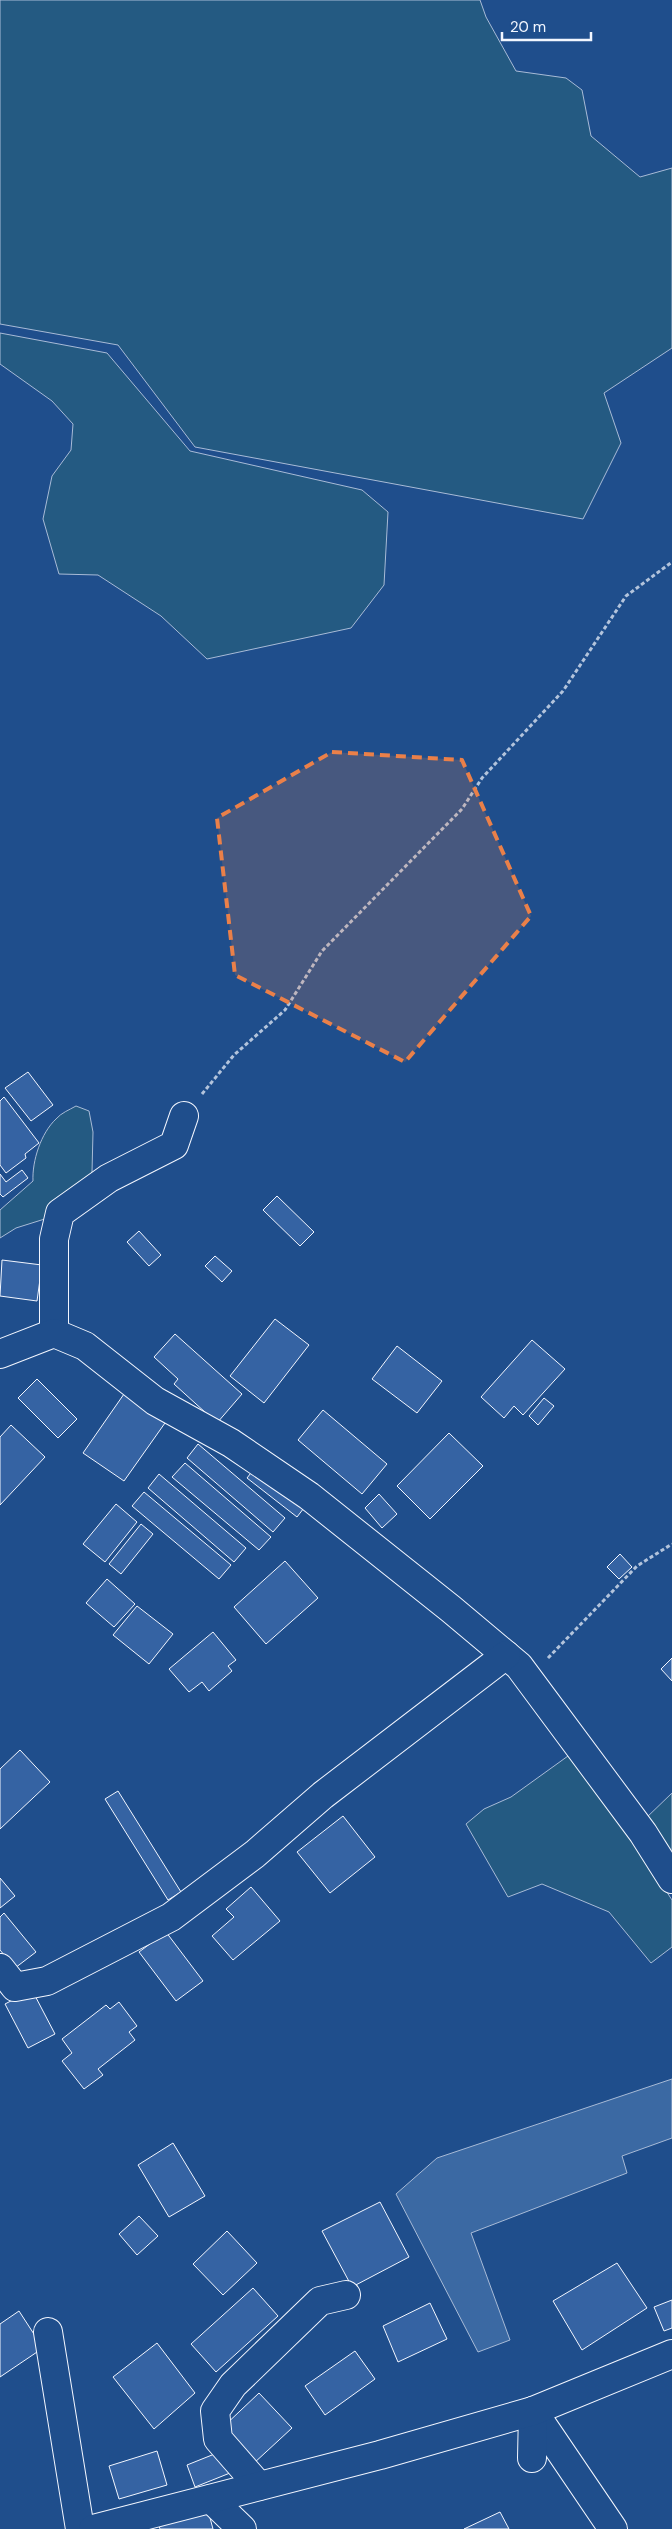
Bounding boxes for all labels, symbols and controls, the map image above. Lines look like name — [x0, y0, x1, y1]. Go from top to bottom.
scale bar — [502, 10, 591, 42]
text: 20 m — [510, 17, 546, 37]

